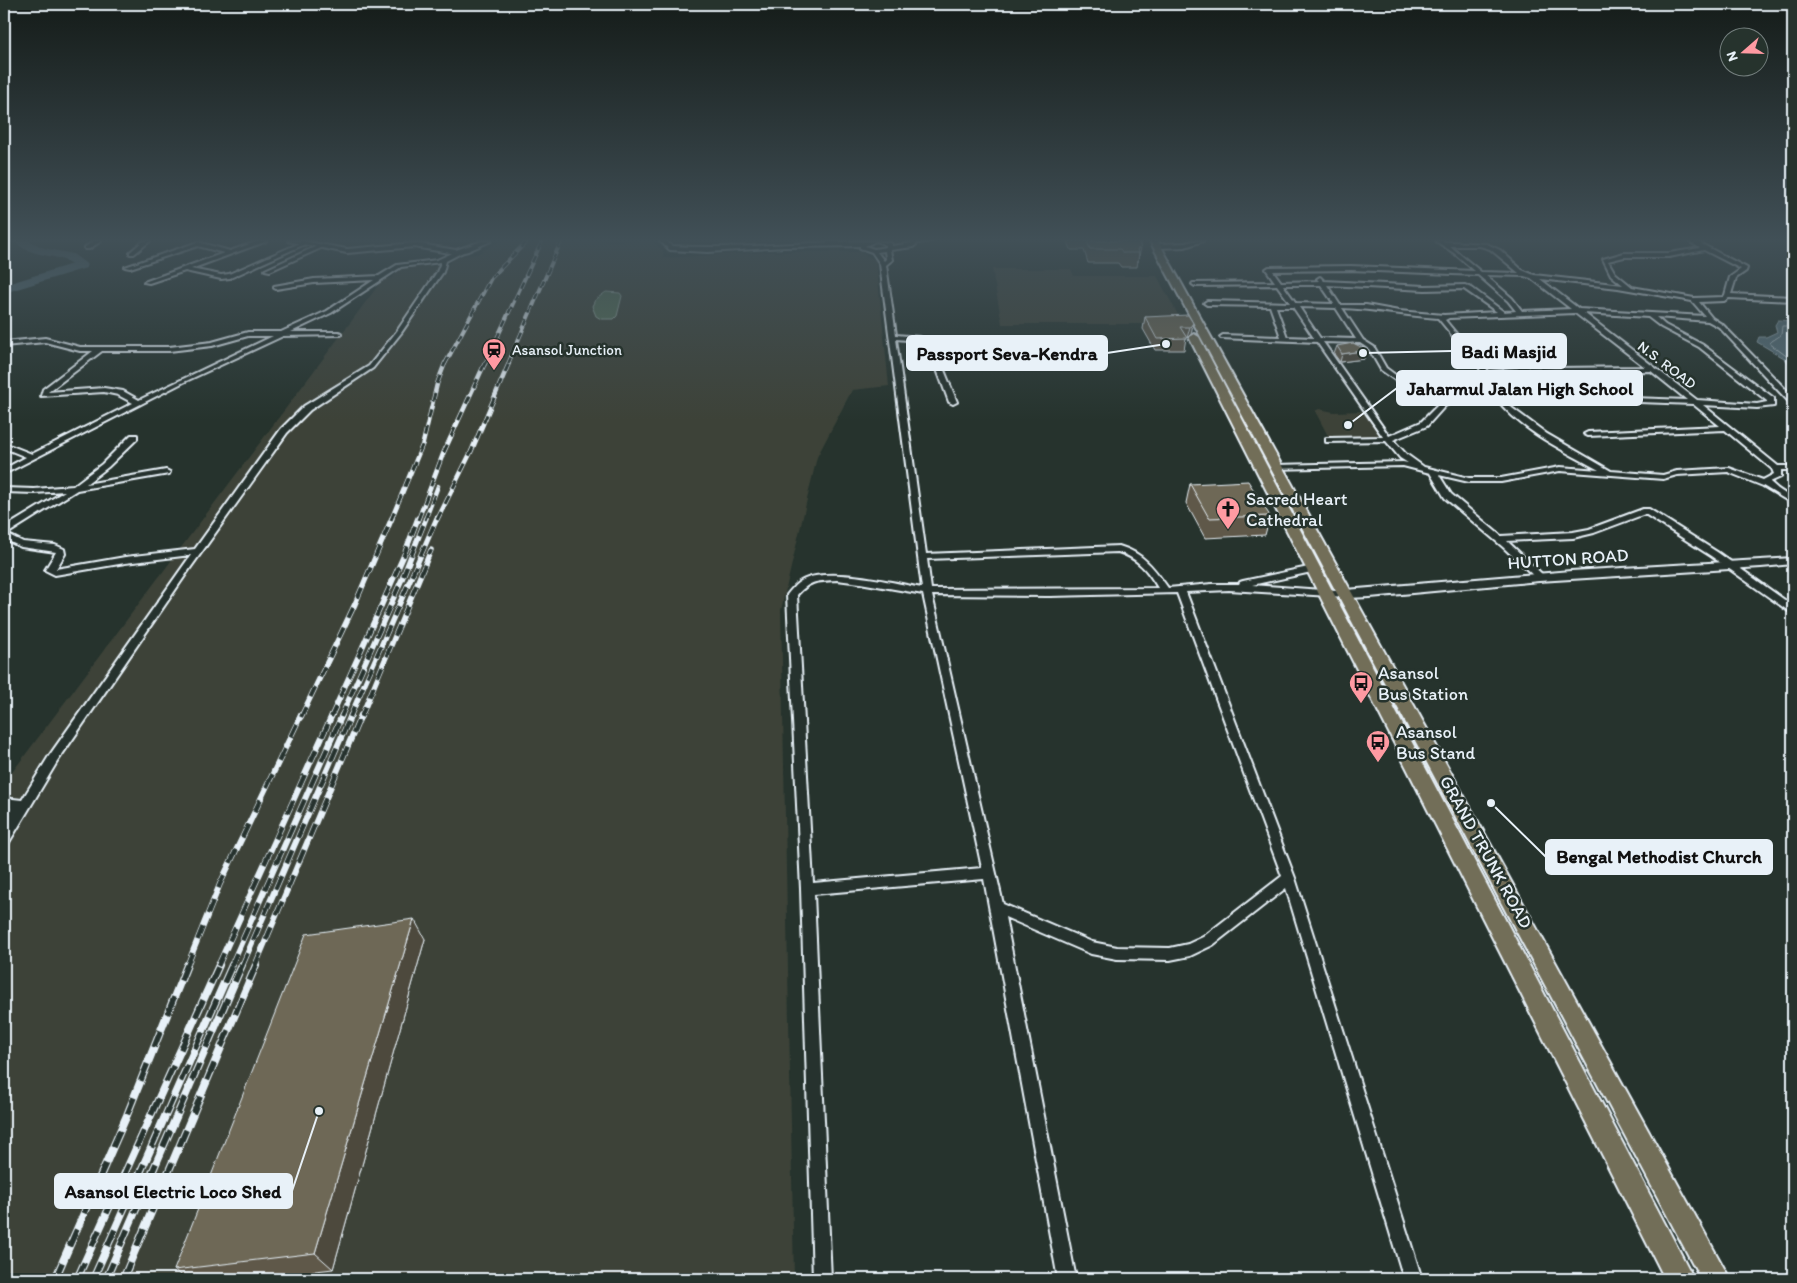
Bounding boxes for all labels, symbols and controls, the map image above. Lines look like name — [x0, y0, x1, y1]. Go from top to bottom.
north arrow — [1720, 28, 1770, 78]
text: N — [1723, 49, 1742, 64]
callout: Badi Masjid — [1452, 334, 1566, 368]
callout: Passport Seva-Kendra — [907, 336, 1107, 370]
station icon: Asansol Junction — [481, 337, 507, 371]
street label: N.S. ROAD — [1634, 337, 1700, 393]
text: Badi Masjid — [1461, 340, 1557, 363]
place label: Asansol Junction — [512, 341, 622, 359]
text: Passport Seva-Kendra — [916, 342, 1098, 365]
callout: Jaharmul Jalan High School — [1397, 371, 1642, 405]
text: Jaharmul Jalan High School — [1406, 377, 1634, 400]
place label: Sacred Heart Cathedral — [1246, 488, 1348, 531]
church icon: Sacred Heart Cathedral — [1215, 496, 1241, 530]
street label: HUTTON ROAD — [1507, 544, 1629, 574]
place label: Asansol Bus Station — [1378, 662, 1468, 705]
bus stop icon: Asansol Bus Station — [1348, 670, 1374, 704]
place label: Asansol Bus Stand — [1396, 721, 1476, 764]
bus stop icon: Asansol Bus Stand — [1365, 729, 1391, 763]
street label: GRAND TRUNK ROAD — [1435, 772, 1537, 932]
callout: Bengal Methodist Church — [1546, 840, 1772, 874]
text: Bengal Methodist Church — [1556, 845, 1763, 868]
callout: Asansol Electric Loco Shed — [55, 1174, 292, 1208]
text: Asansol Electric Loco Shed — [64, 1180, 282, 1203]

